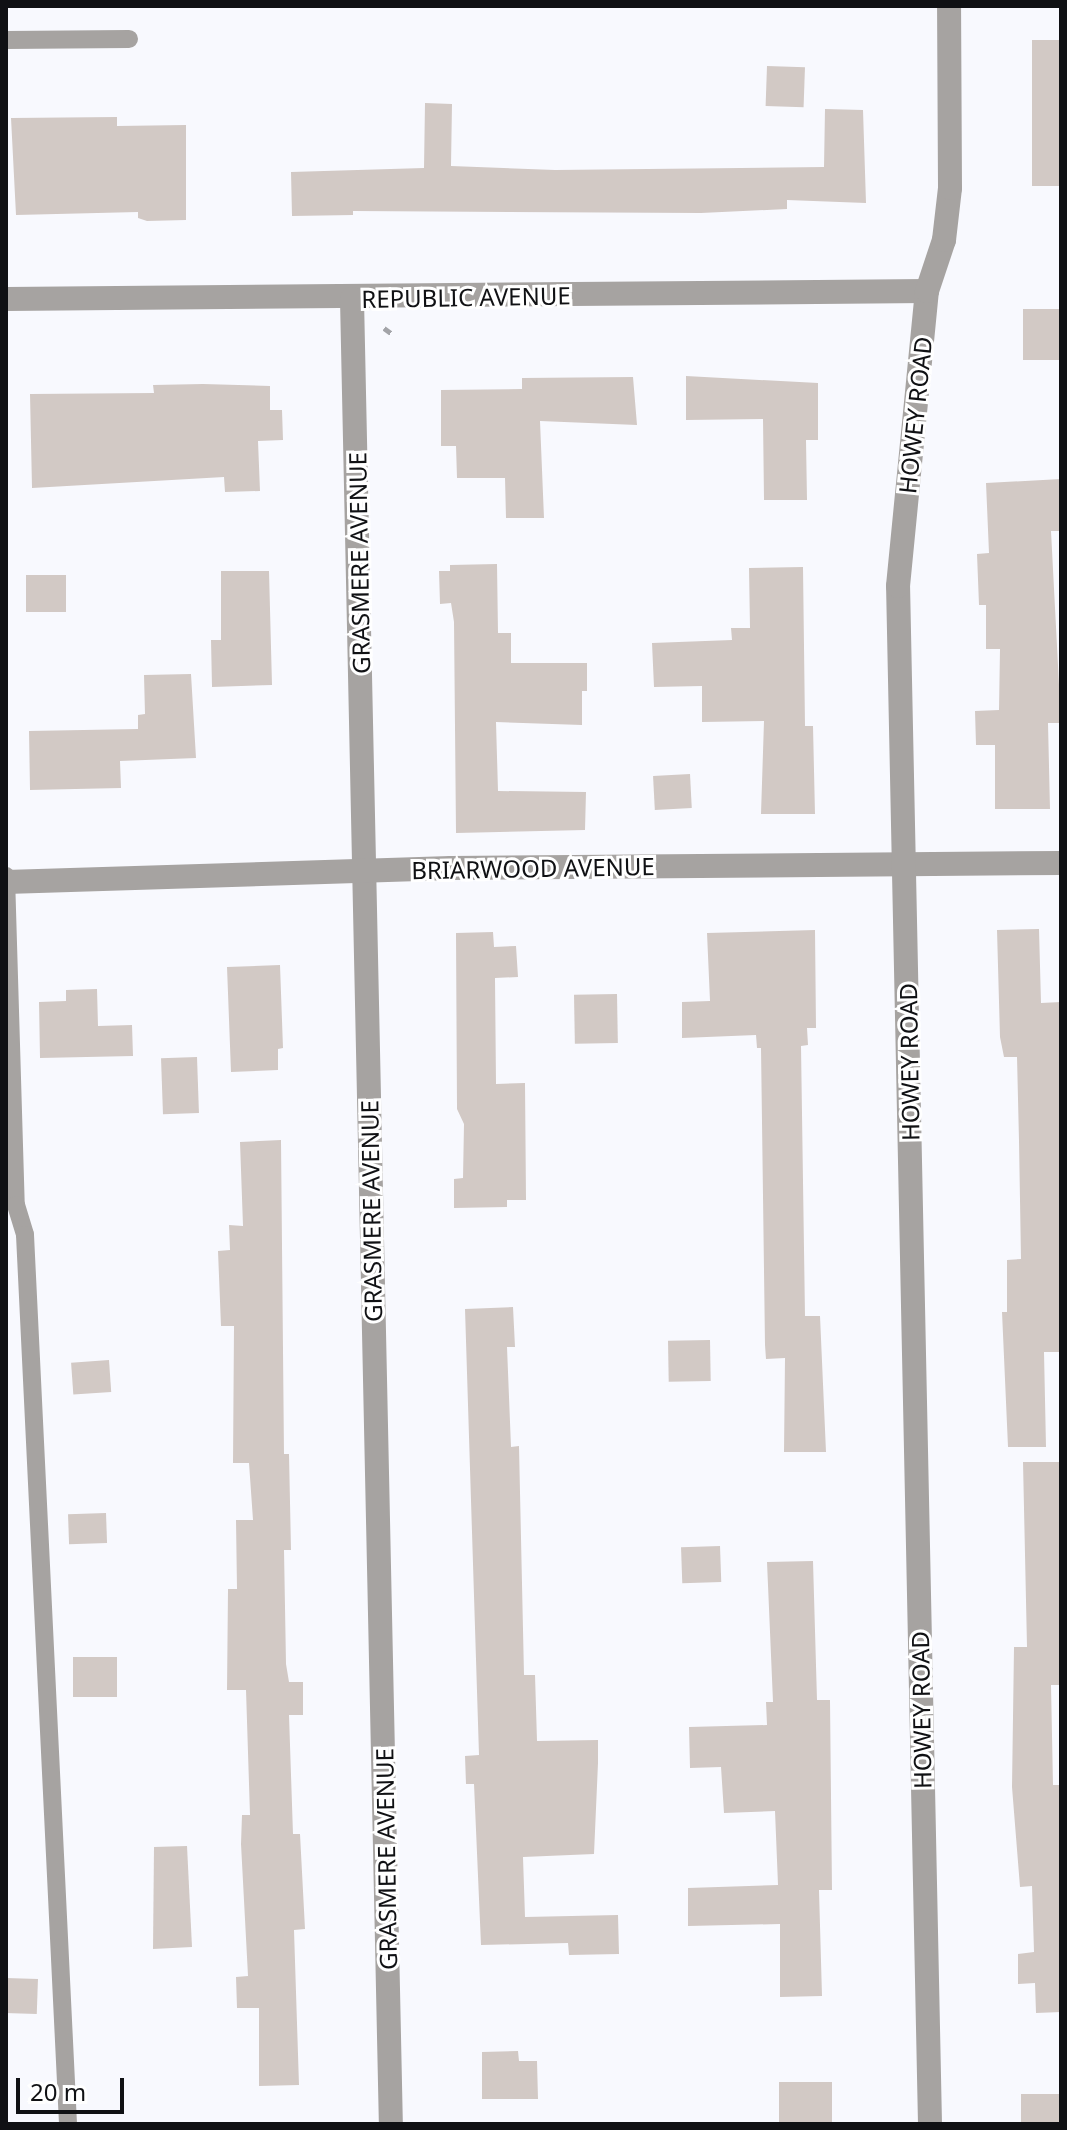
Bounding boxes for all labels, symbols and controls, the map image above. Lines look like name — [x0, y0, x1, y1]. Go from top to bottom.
street label: REPUBLIC AVENUE — [361, 281, 571, 313]
street label: HOWEY ROAD — [892, 335, 938, 495]
street label: GRASMERE AVENUE — [343, 452, 375, 674]
street label: BRIARWOOD AVENUE — [411, 851, 655, 885]
street label: HOWEY ROAD — [893, 983, 925, 1141]
street label: GRASMERE AVENUE — [355, 1100, 387, 1322]
street label: HOWEY ROAD — [905, 1631, 937, 1789]
street label: GRASMERE AVENUE — [370, 1748, 402, 1970]
scale bar — [20, 2062, 128, 2112]
text: 20 m — [30, 2075, 86, 2108]

